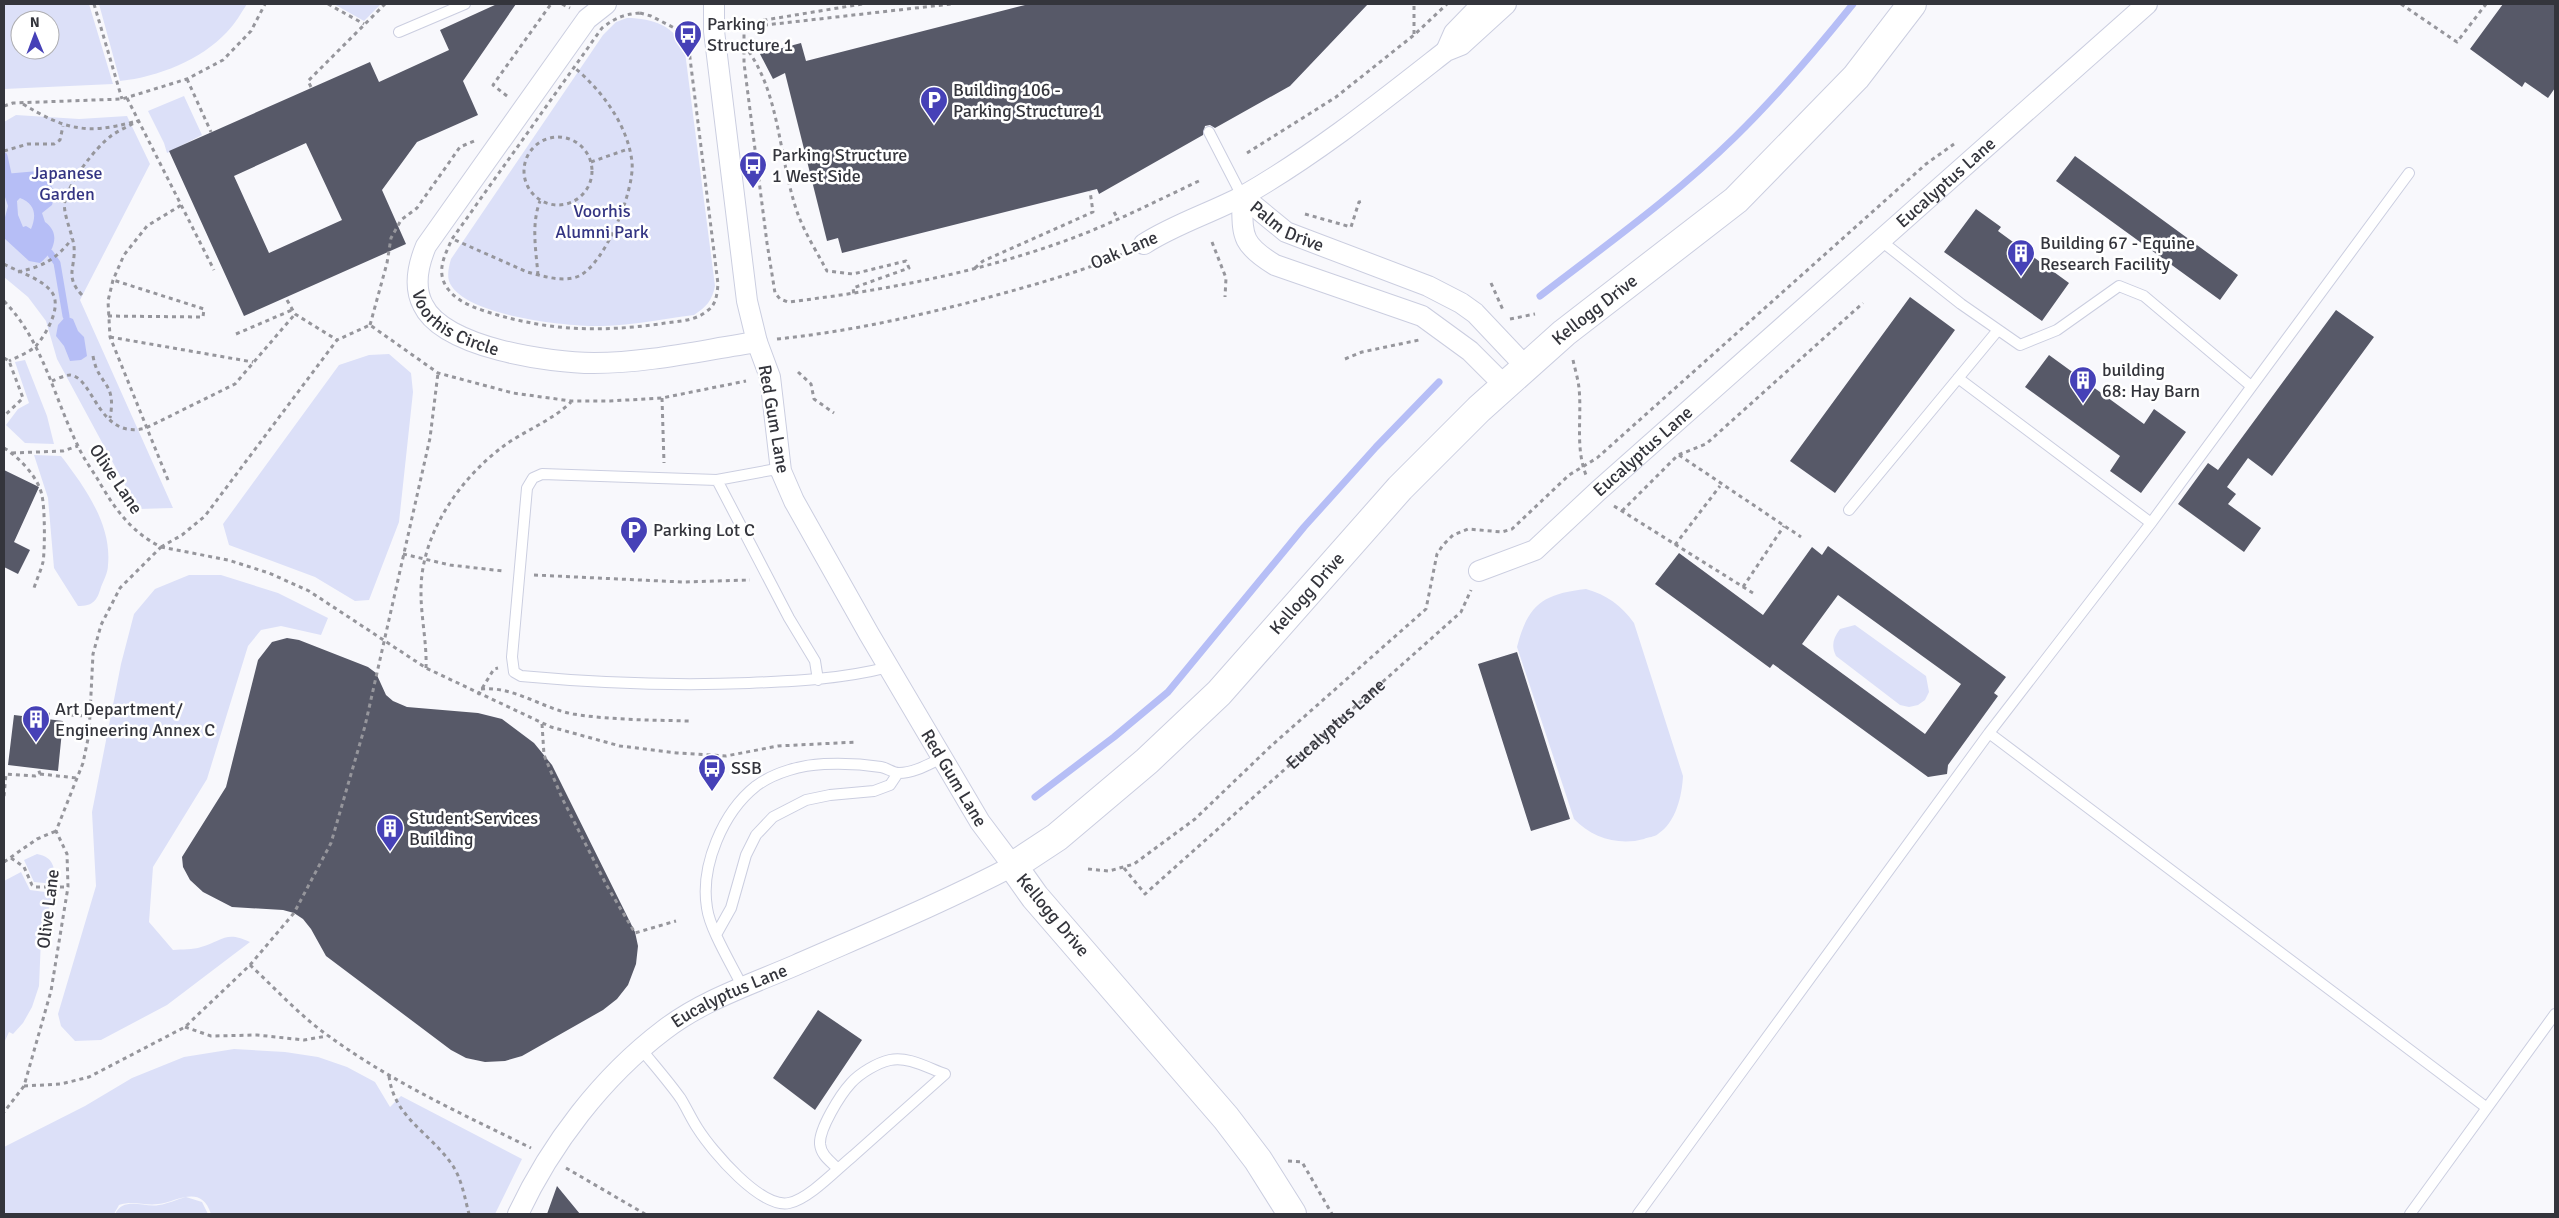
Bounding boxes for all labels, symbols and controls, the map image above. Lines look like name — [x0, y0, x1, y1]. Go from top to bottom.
north arrow — [10, 10, 60, 60]
place label: Parking Structure 1 — [707, 13, 793, 56]
text: N — [30, 14, 40, 31]
bus stop icon: Parking Structure 1 — [673, 19, 703, 58]
place label: Building 106 - Parking Structure 1 — [953, 79, 1102, 122]
parking icon: Building 106 - Parking Structure 1 — [919, 85, 949, 124]
street label: Eucalyptus Lane — [1891, 133, 2000, 232]
place label: Parking Structure 1 West Side — [772, 144, 907, 187]
bus stop icon: Parking Structure 1 West Side — [738, 150, 768, 189]
park label: Japanese Garden — [31, 162, 103, 205]
street label: Palm Drive — [1246, 196, 1327, 256]
park label: Voorhis Alumni Park — [555, 200, 649, 243]
street label: Oak Lane — [1087, 226, 1161, 274]
place label: Building 67 - Equine Research Facility — [2040, 232, 2195, 275]
building icon: Building 67 - Equine Research Facility — [2006, 238, 2036, 277]
street label: Kellogg Drive — [1547, 269, 1642, 350]
street label: Voorhis Circle — [407, 287, 502, 360]
place label: building 68: Hay Barn — [2102, 359, 2200, 402]
street label: Red Gum Lane — [754, 363, 794, 475]
building icon: building 68: Hay Barn — [2068, 365, 2098, 404]
street label: Eucalyptus Lane — [1588, 401, 1697, 501]
street label: Olive Lane — [85, 440, 147, 518]
parking icon: Parking Lot C — [619, 515, 649, 554]
place label: Parking Lot C — [653, 519, 755, 541]
street label: Kellogg Drive — [1265, 548, 1349, 639]
street label: Eucalyptus Lane — [1281, 674, 1390, 774]
place label: Art Department/ Engineering Annex C — [55, 698, 215, 741]
building icon: Art Department/ Engineering Annex C — [21, 704, 51, 743]
street label: Red Gum Lane — [916, 725, 992, 831]
bus stop icon: SSB — [697, 753, 727, 792]
place label: SSB — [731, 757, 762, 779]
place label: Student Services Building — [409, 807, 538, 850]
building icon: Student Services Building — [375, 813, 405, 852]
street label: Olive Lane — [32, 868, 64, 950]
street label: Kellogg Drive — [1012, 869, 1094, 961]
street label: Eucalyptus Lane — [667, 959, 790, 1033]

